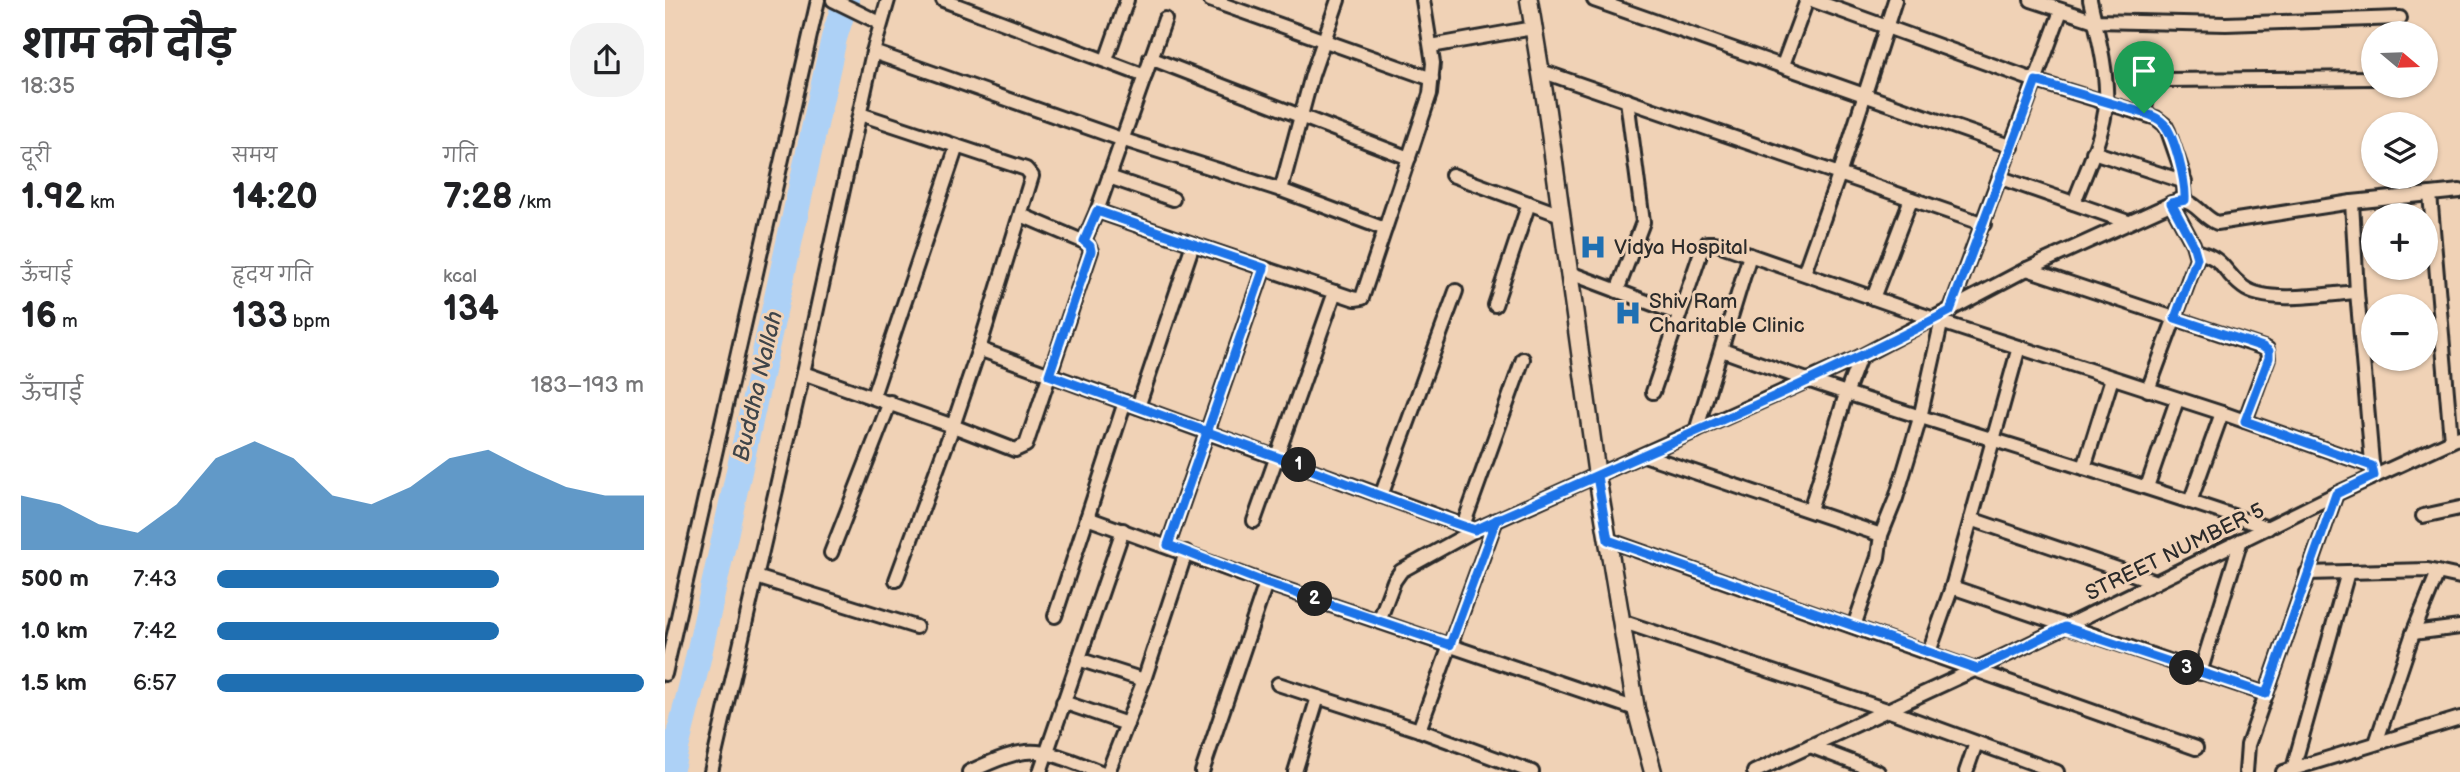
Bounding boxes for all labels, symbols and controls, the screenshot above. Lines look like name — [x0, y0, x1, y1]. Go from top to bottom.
north arrow — [2361, 21, 2438, 98]
map controls — [2361, 21, 2438, 371]
text: शाम की दौड़ — [21, 23, 234, 68]
button: share — [570, 23, 644, 97]
pin — [2114, 41, 2174, 113]
icon: arrive — [2125, 52, 2163, 90]
text: 18:35 — [21, 72, 75, 100]
button: layers — [2361, 112, 2438, 189]
text: दूरी — [21, 145, 51, 168]
text: समय — [232, 145, 277, 168]
text: गति — [443, 145, 478, 168]
text: 1.92 — [21, 176, 85, 219]
text: 14:20 — [232, 176, 318, 219]
text: 7:28 — [443, 176, 513, 219]
text: km — [85, 191, 115, 214]
text: /km — [513, 191, 551, 214]
button: + — [2361, 203, 2438, 280]
hospital icon: Vidya Hospital — [1578, 232, 1608, 262]
place label: Vidya Hospital — [1614, 235, 1748, 260]
text: ऊँचाई — [21, 264, 72, 287]
text: हृदय गति — [232, 264, 313, 287]
text: kcal — [443, 265, 477, 288]
text: 134 — [443, 288, 499, 331]
place label: Shiv Ram Charitable Clinic — [1649, 289, 1805, 338]
button: − — [2361, 294, 2438, 371]
text: 16 — [21, 295, 57, 338]
text: 133 — [232, 295, 288, 338]
hospital icon: Shiv Ram Charitable Clinic — [1613, 298, 1643, 328]
water label: Buddha Nallah — [727, 308, 789, 464]
text: m — [57, 310, 78, 333]
text: bpm — [288, 310, 330, 333]
text: 183–193 m — [531, 371, 644, 399]
text: ऊँचाई — [21, 379, 83, 407]
pin: 1 — [1281, 448, 1317, 482]
text: 1 — [1295, 453, 1303, 476]
street label: STREET NUMBER 5 — [2081, 498, 2269, 606]
text: 500 m — [21, 565, 89, 593]
text: 7:43 — [133, 565, 177, 593]
pin: 2 — [1297, 582, 1333, 616]
text: 2 — [1309, 587, 1320, 610]
text: 1.0 km — [21, 617, 88, 645]
text: 7:42 — [133, 617, 177, 645]
pin: 3 — [2169, 650, 2205, 686]
text: 3 — [2181, 656, 2192, 679]
text: 1.5 km — [21, 669, 87, 697]
text: 6:57 — [133, 669, 176, 697]

